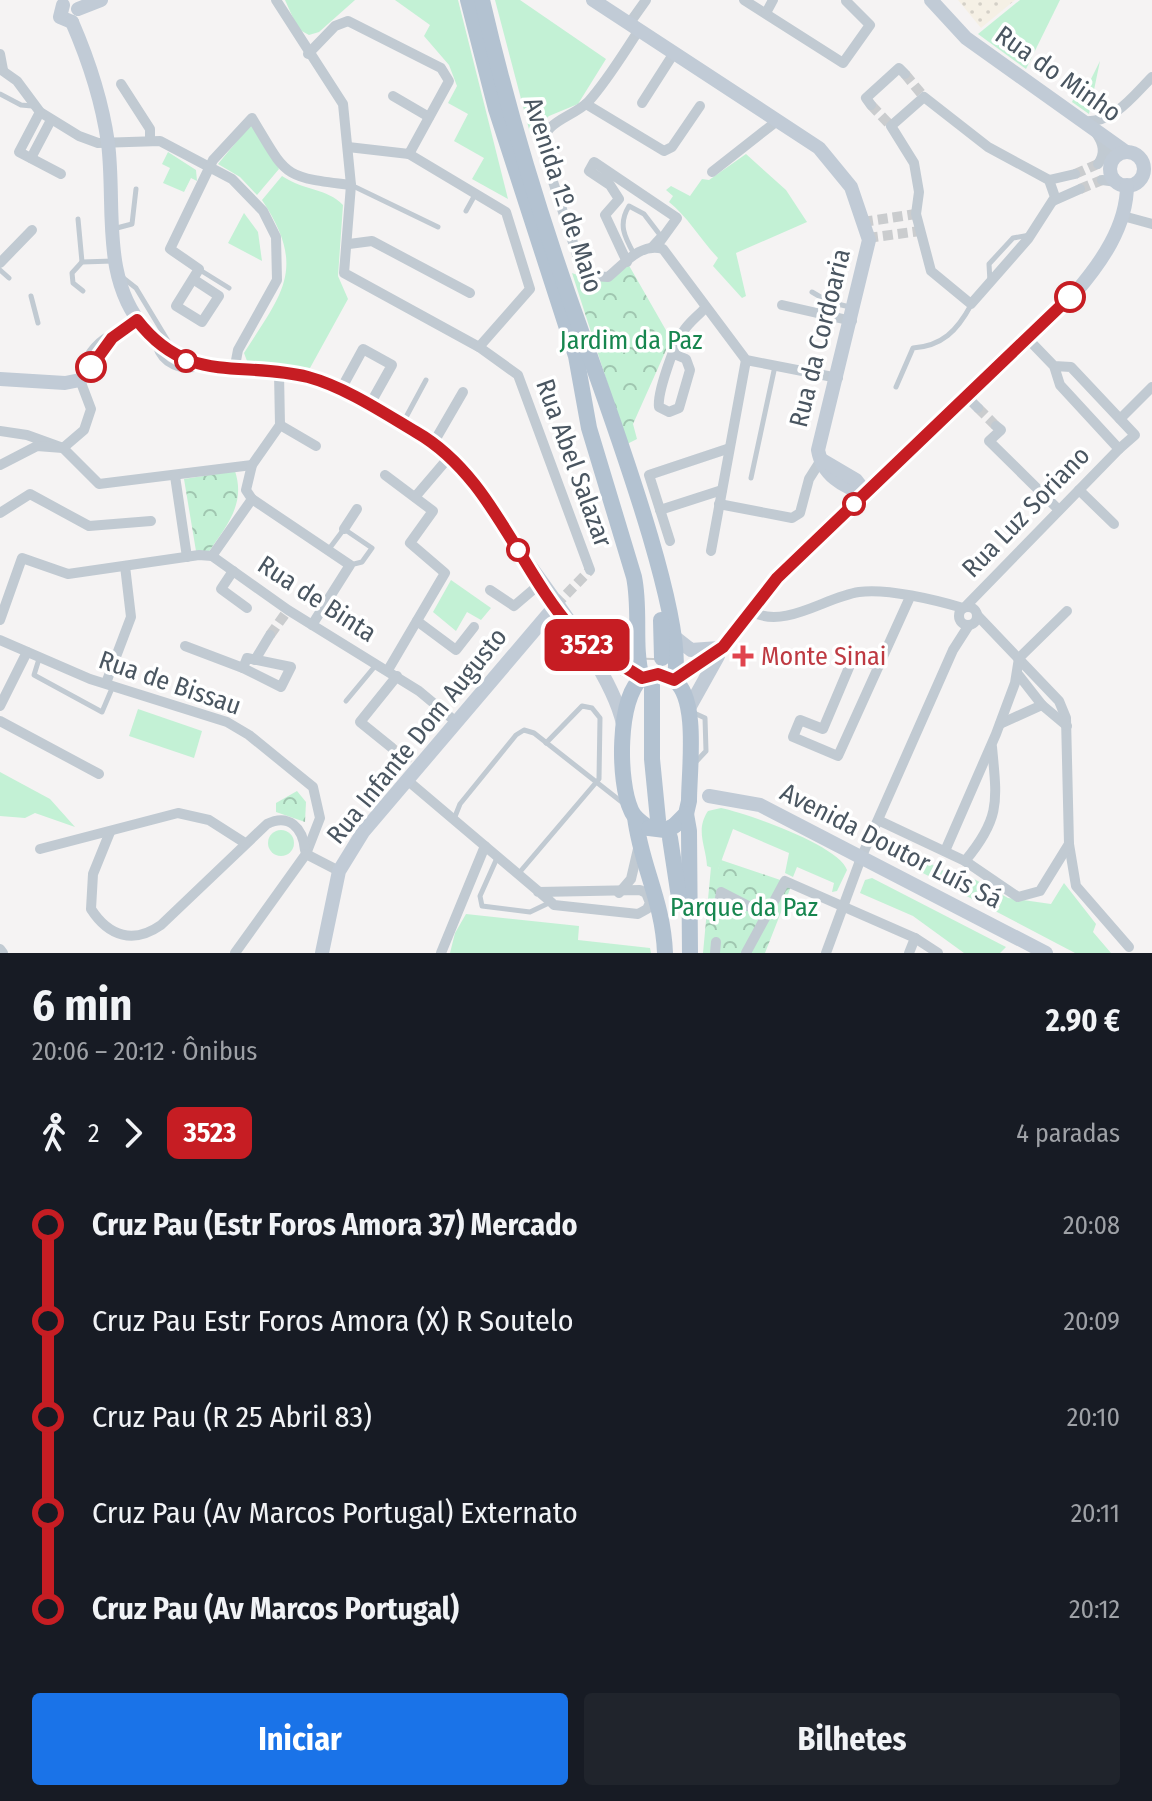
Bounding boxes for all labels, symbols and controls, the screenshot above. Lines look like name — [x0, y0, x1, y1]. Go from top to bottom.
street label: Rua do Minho — [989, 19, 1127, 129]
street label: Avenida 1º de Maio — [517, 93, 609, 297]
street label: Rua da Cordoaria — [783, 246, 857, 430]
unlabelled marker — [1055, 282, 1085, 312]
park label: Jardim da Paz — [560, 325, 702, 356]
unlabelled marker — [175, 350, 197, 372]
unlabelled marker — [76, 352, 106, 382]
street label: Rua Abel Salazar — [529, 375, 619, 551]
street label: Rua Luz Soriano — [956, 440, 1096, 584]
unlabelled marker — [843, 493, 865, 515]
unlabelled marker — [507, 539, 529, 561]
street label: Rua de Binta — [252, 549, 382, 649]
line badge: 3523 — [531, 619, 643, 671]
street label: Rua Infante Dom Augusto — [320, 622, 514, 850]
text: 3523 — [561, 628, 613, 661]
place label: Monte Sinai — [761, 641, 886, 672]
street label: Rua de Bissau — [95, 644, 245, 722]
marker: Monte Sinai — [732, 645, 754, 667]
street label: Avenida Doutor Luís Sá — [775, 777, 1007, 915]
park label: Parque da Paz — [670, 892, 818, 923]
text: 6 min — [32, 979, 132, 1032]
text: 2.90 € — [1046, 1003, 1120, 1039]
text: 20:06 – 20:12 · Ônibus — [32, 1036, 257, 1067]
icon: walk — [32, 1111, 76, 1155]
icon: forward — [111, 1111, 155, 1155]
text: 3523 — [183, 1116, 236, 1149]
text: 2 — [88, 1118, 99, 1149]
text: 4 paradas — [1016, 1118, 1120, 1149]
text: Cruz Pau (Estr Foros Amora 37) Mercado — [92, 1207, 578, 1243]
text: 20:08 — [1063, 1210, 1120, 1241]
text: Cruz Pau Estr Foros Amora (X) R Soutelo — [92, 1303, 573, 1339]
text: 20:09 — [1064, 1306, 1120, 1337]
text: Cruz Pau (R 25 Abril 83) — [92, 1399, 372, 1435]
text: 20:10 — [1067, 1402, 1120, 1433]
text: Cruz Pau (Av Marcos Portugal) Externato — [92, 1495, 578, 1531]
text: 20:11 — [1071, 1498, 1120, 1529]
text: Cruz Pau (Av Marcos Portugal) — [92, 1591, 459, 1627]
text: 20:12 — [1069, 1594, 1120, 1625]
button: Iniciar — [32, 1693, 568, 1785]
button: Bilhetes — [584, 1693, 1120, 1785]

